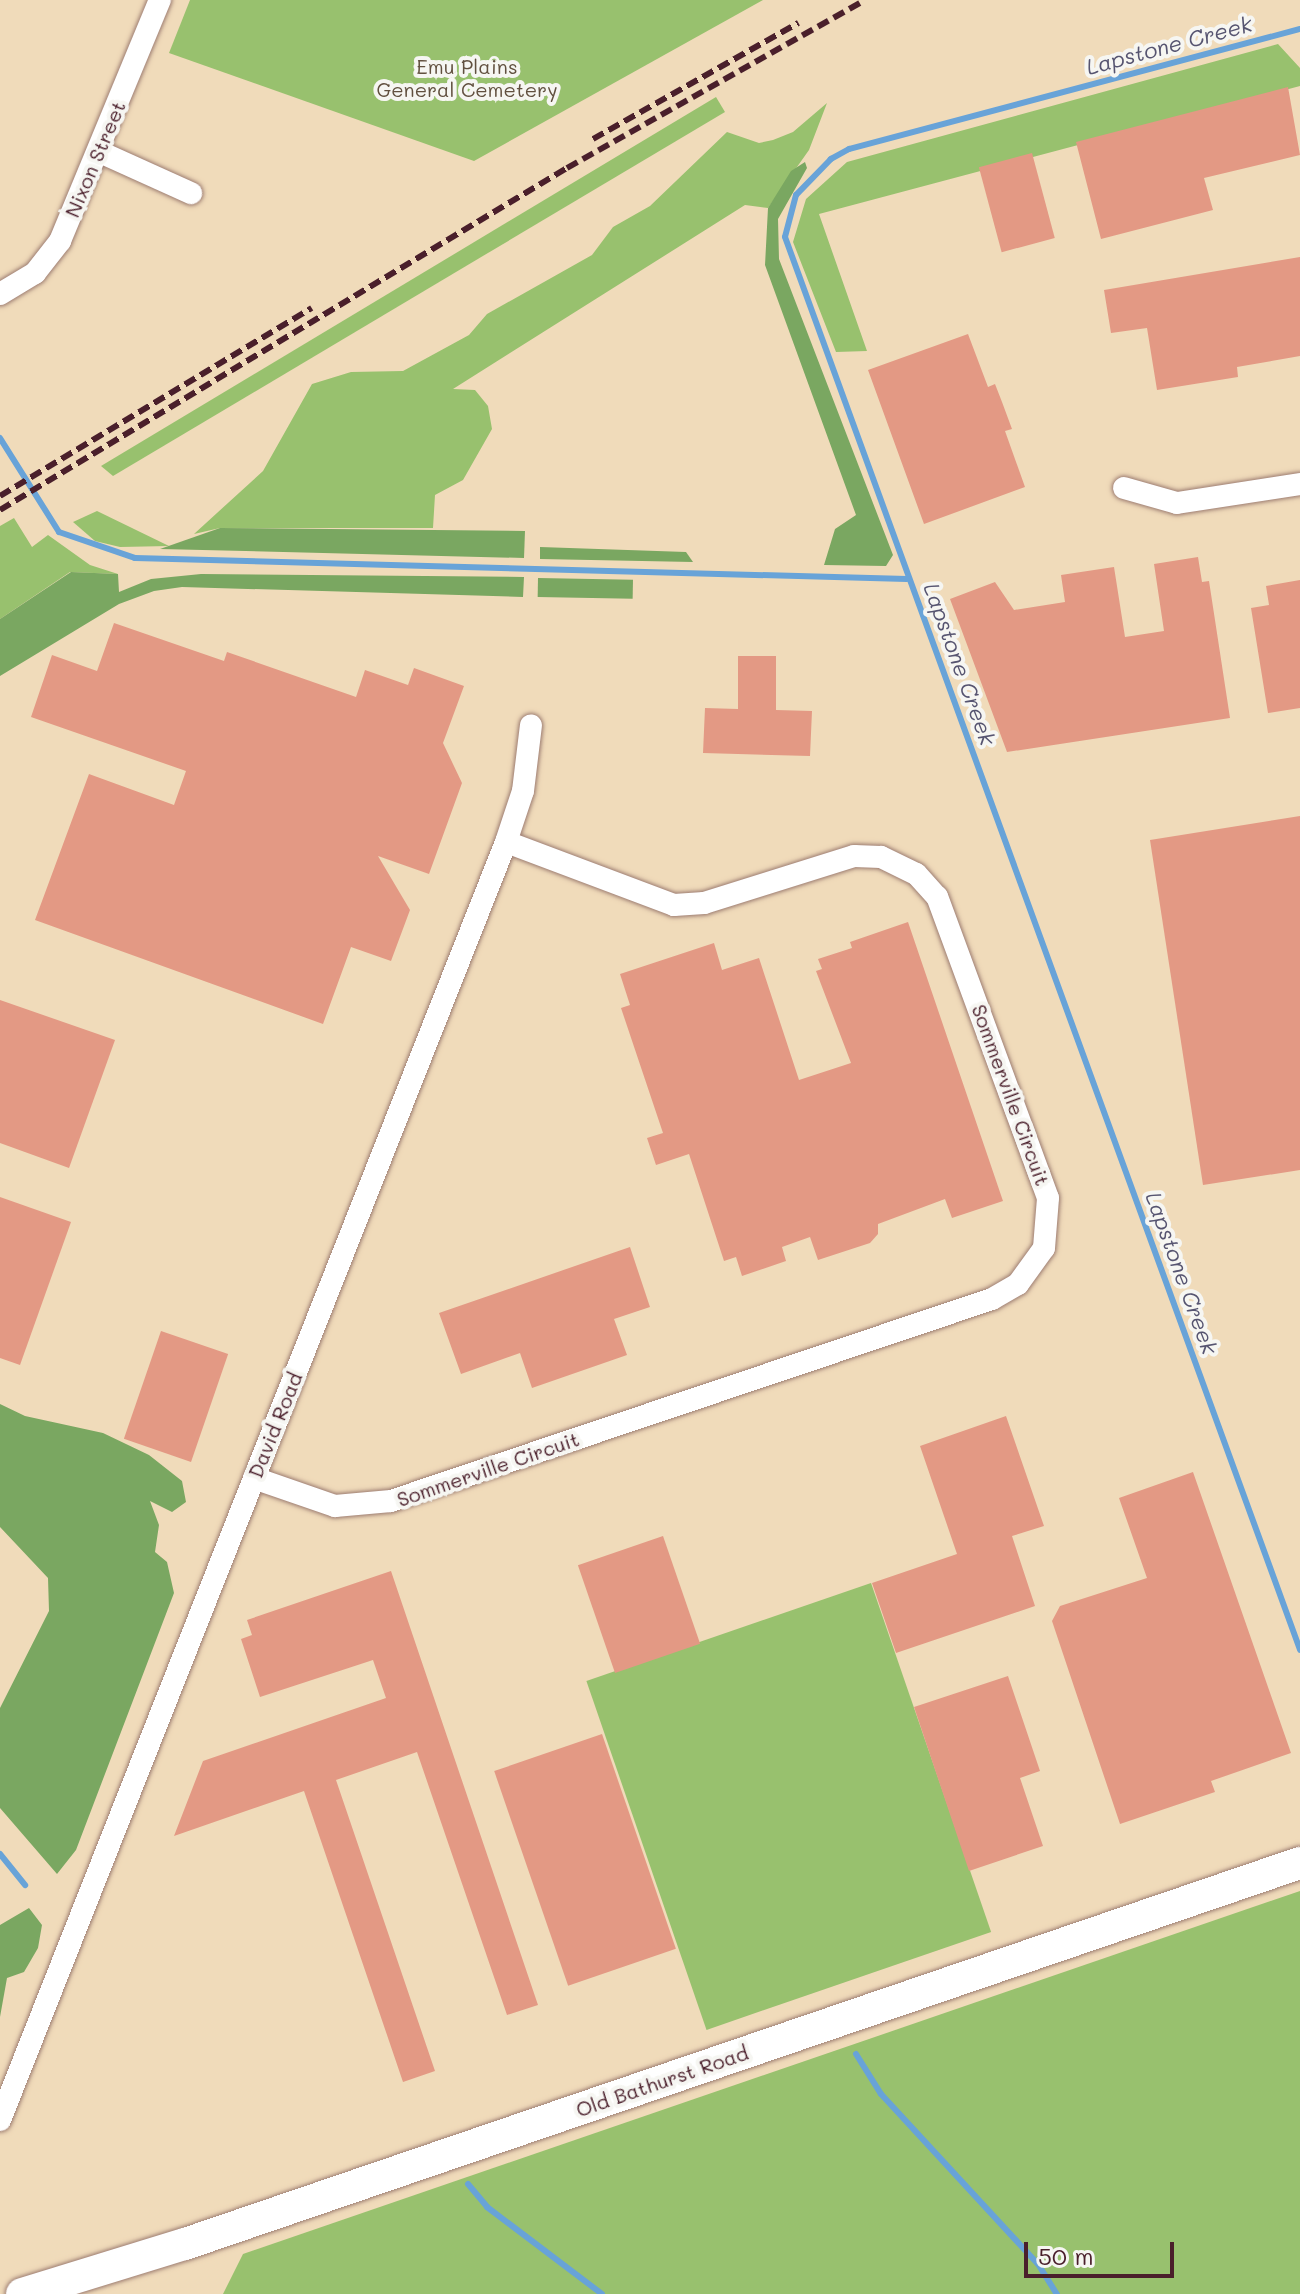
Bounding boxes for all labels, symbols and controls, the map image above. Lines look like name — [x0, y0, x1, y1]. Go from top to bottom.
water label: Lapstone Creek — [1083, 10, 1255, 80]
park label: Emu Plains General Cemetery — [376, 54, 558, 101]
street label: Nixon Street — [60, 97, 130, 221]
water label: Lapstone Creek — [918, 579, 1002, 749]
street label: Sommerville Circuit — [967, 1001, 1055, 1189]
water label: Lapstone Creek — [1140, 1188, 1224, 1358]
street label: David Road — [243, 1369, 307, 1481]
street label: Sommerville Circuit — [394, 1427, 582, 1511]
street label: Old Bathurst Road — [573, 2040, 751, 2122]
scale bar — [1028, 2226, 1178, 2276]
text: 50 m — [1038, 2240, 1094, 2271]

